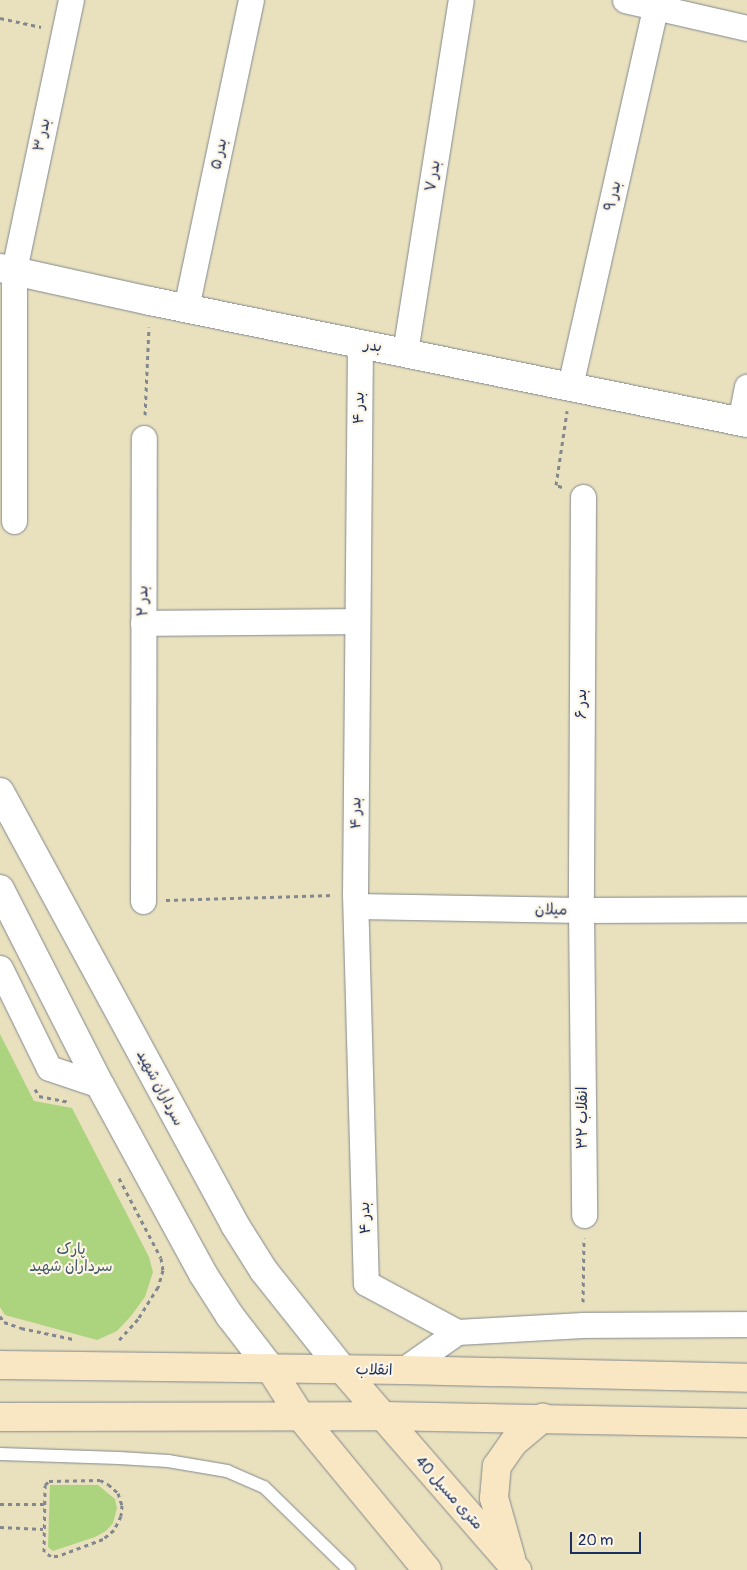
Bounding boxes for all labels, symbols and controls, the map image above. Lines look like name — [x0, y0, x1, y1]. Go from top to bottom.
street label: بدر ۳ — [30, 117, 54, 153]
street label: بدر ۵ — [207, 137, 231, 171]
street label: بدر ۷ — [422, 159, 444, 193]
street label: بدر ۹ — [601, 179, 625, 213]
street label: بدر — [363, 336, 383, 356]
street label: بدر ۴ — [350, 392, 368, 424]
street label: بدر ۲ — [134, 585, 152, 617]
street label: بدر ۶ — [573, 689, 591, 719]
street label: بدر ۴ — [347, 797, 365, 829]
street label: میلان — [535, 901, 567, 919]
street label: سرداران شهید — [132, 1047, 188, 1129]
street label: انقلاب ۳۲ — [574, 1087, 592, 1149]
street label: بدر ۴ — [355, 1202, 375, 1234]
park label: پارک سرداران شهید — [29, 1240, 113, 1275]
street label: انقلاب — [355, 1361, 393, 1379]
street label: 40 متری مسیل — [411, 1453, 487, 1533]
scale bar — [572, 1522, 643, 1554]
text: 20 m — [578, 1531, 613, 1550]

